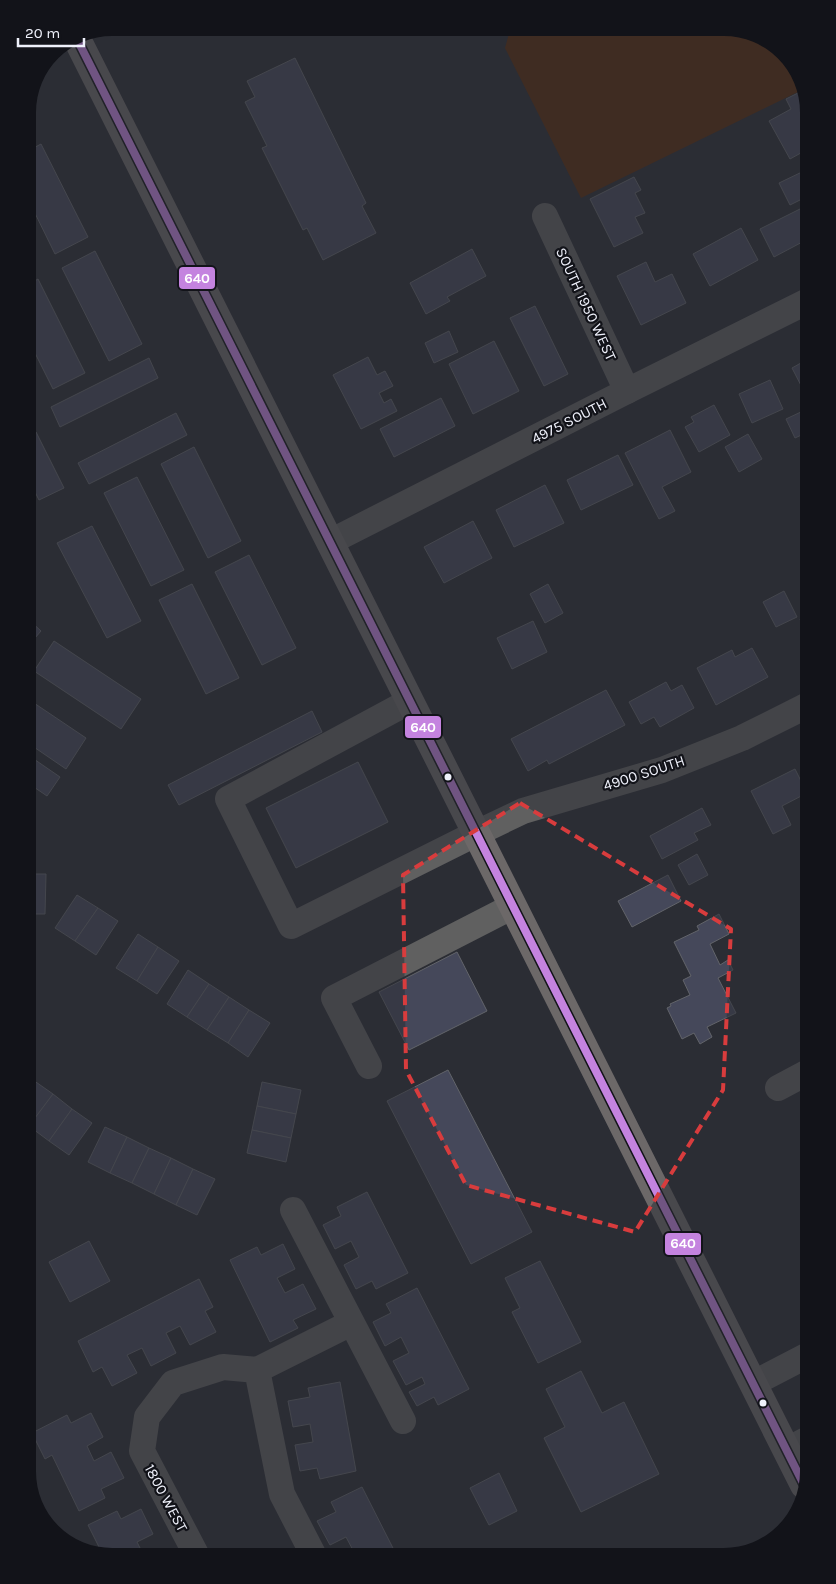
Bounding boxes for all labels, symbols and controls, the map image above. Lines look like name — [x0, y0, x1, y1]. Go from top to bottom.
scale bar — [18, 15, 84, 47]
text: 20 m — [25, 24, 60, 42]
street label: SOUTH 1950 WEST — [552, 245, 620, 364]
line badge: 640 — [178, 266, 216, 290]
text: 640 — [184, 270, 210, 287]
street label: 4975 SOUTH — [528, 394, 610, 448]
line badge: 640 — [404, 715, 442, 739]
text: 640 — [410, 719, 436, 736]
street label: 4900 SOUTH — [601, 751, 687, 795]
unlabelled marker — [443, 772, 453, 782]
line badge: 640 — [664, 1232, 702, 1256]
text: 640 — [670, 1235, 696, 1252]
unlabelled marker — [758, 1398, 768, 1408]
street label: 1800 WEST — [141, 1461, 192, 1535]

